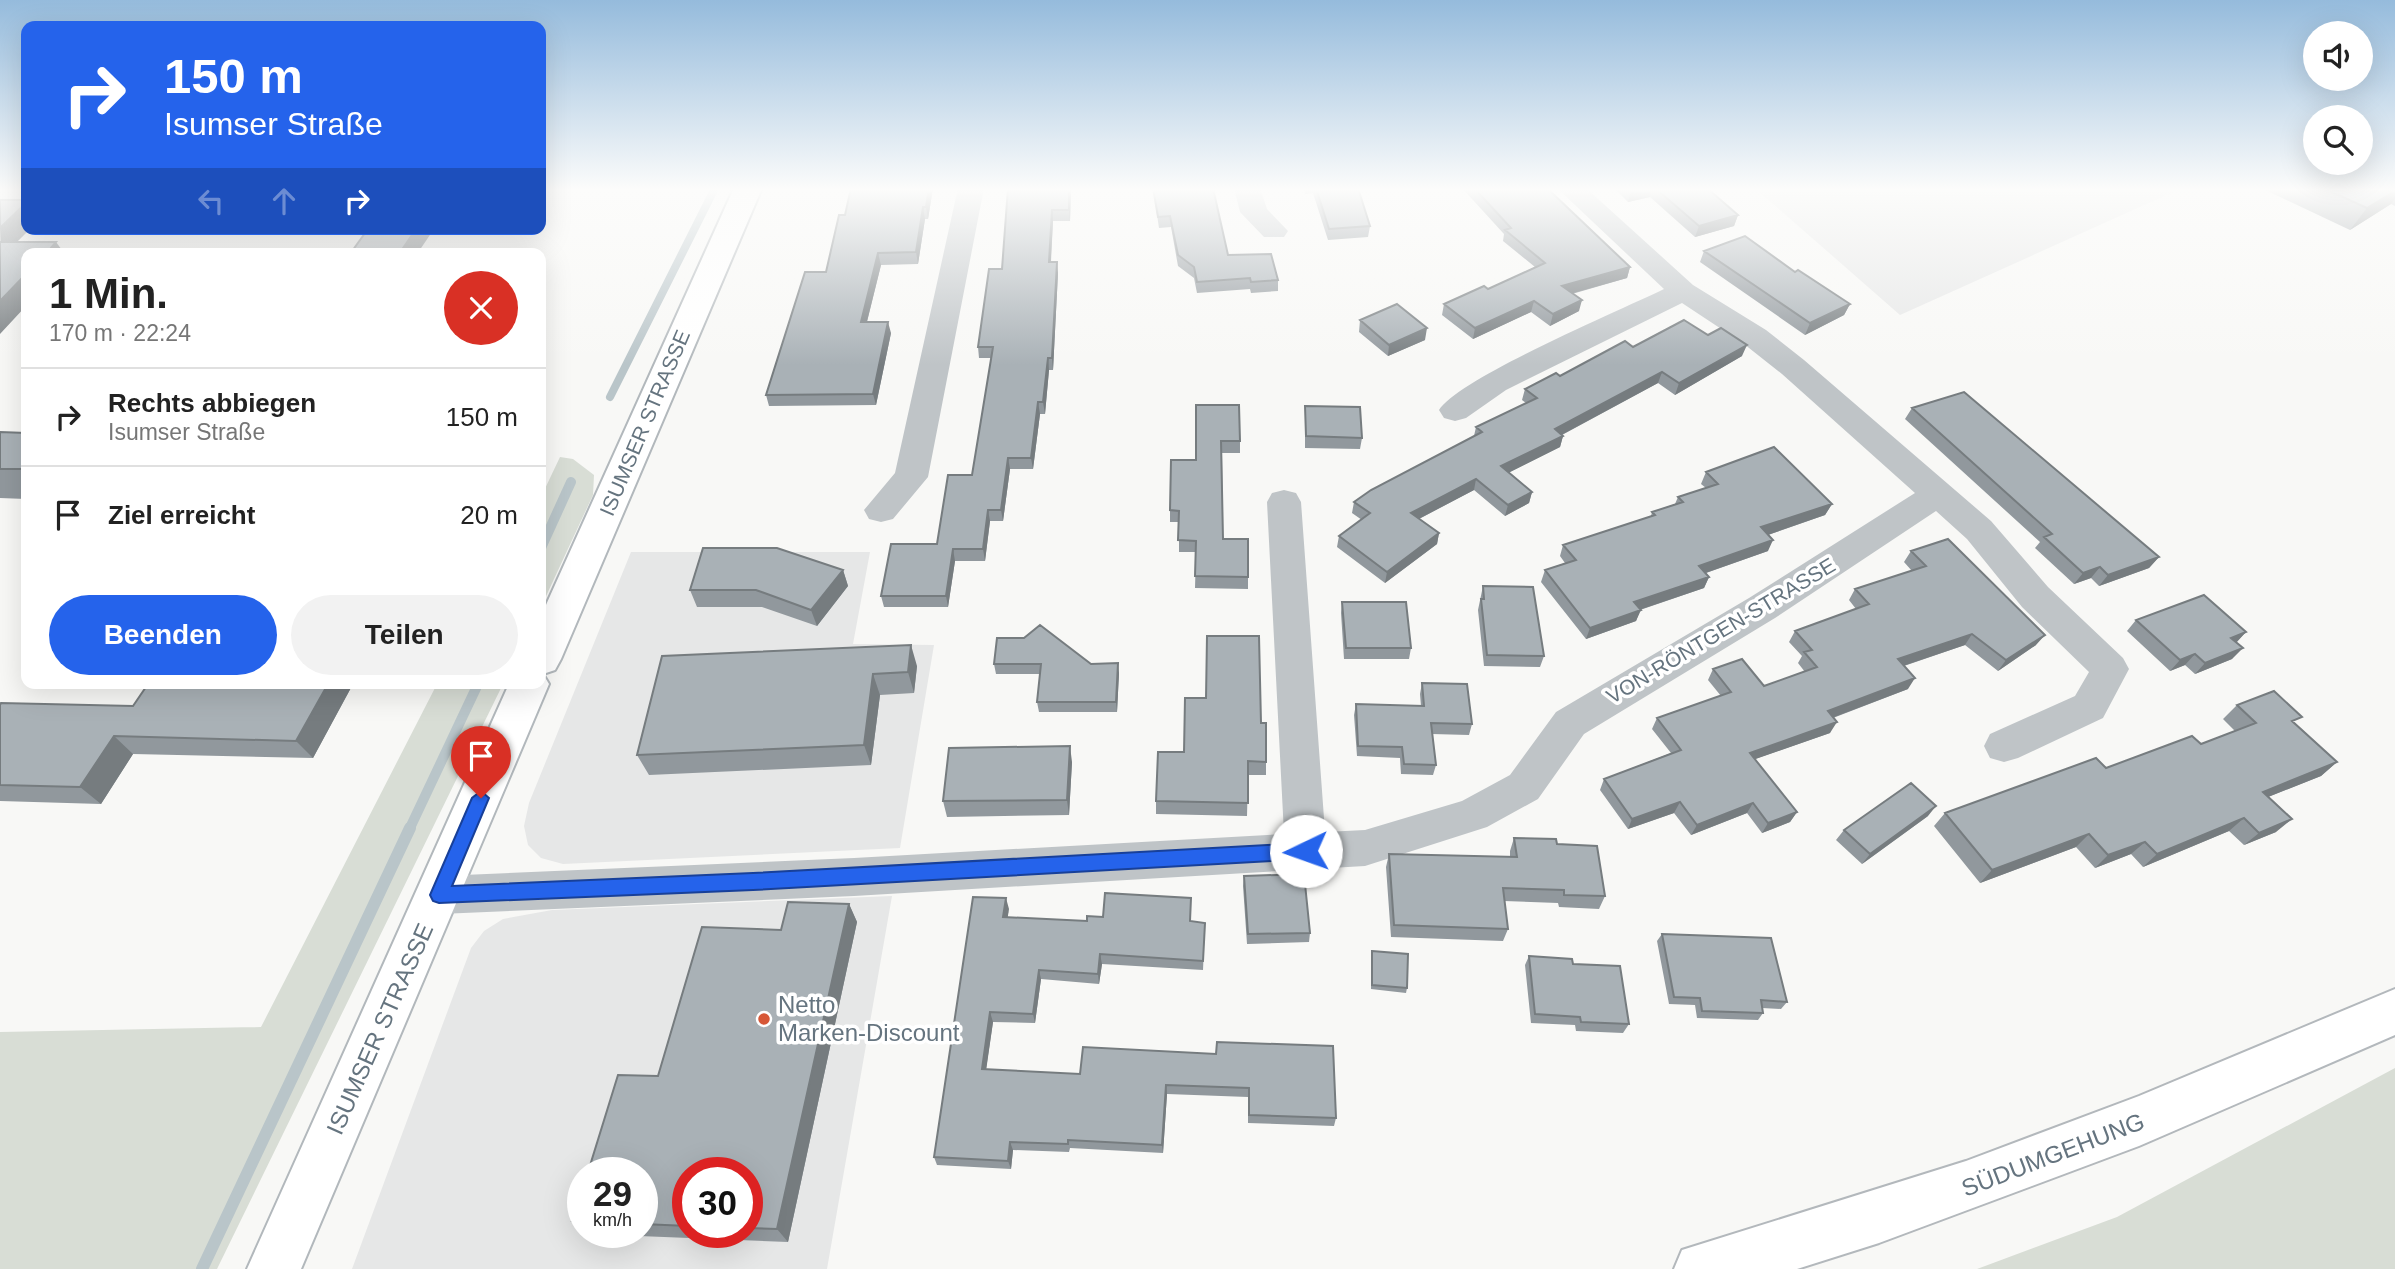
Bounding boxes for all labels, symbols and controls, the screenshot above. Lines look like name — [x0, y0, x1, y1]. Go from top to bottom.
map controls — [2303, 21, 2373, 175]
button: sound — [2303, 21, 2373, 91]
icon: right — [49, 49, 140, 140]
text: 150 m — [164, 49, 303, 103]
button: search — [2303, 105, 2373, 175]
text: Isumser Straße — [164, 106, 383, 142]
icon: left — [192, 182, 230, 220]
icon: ahead — [265, 182, 303, 220]
icon: right — [338, 182, 376, 220]
text: 1 Min. — [49, 270, 168, 317]
button: close — [444, 271, 518, 345]
text: 170 m · 22:24 — [49, 320, 191, 346]
street label: ISUMSER STRASSE — [595, 326, 694, 519]
text: Rechts abbiegen — [108, 388, 316, 418]
icon: right — [49, 398, 87, 436]
text: 150 m — [446, 402, 518, 432]
text: Isumser Straße — [108, 419, 265, 445]
icon: arrive — [49, 496, 87, 534]
text: Ziel erreicht — [108, 500, 255, 530]
text: 20 m — [460, 500, 518, 530]
street label: VON-RÖNTGEN-STRASSE — [1602, 553, 1839, 708]
button: Beenden — [49, 595, 277, 675]
button: Teilen — [291, 595, 518, 675]
pin — [451, 726, 511, 798]
icon: arrive — [462, 737, 500, 775]
position arrow — [1269, 814, 1343, 888]
street label: ISUMSER STRASSE — [321, 919, 438, 1138]
place label: Netto Marken-Discount — [778, 991, 960, 1046]
marker: Netto Marken-Discount — [756, 1011, 772, 1027]
street label: SÜDUMGEHUNG — [1958, 1107, 2148, 1202]
speed limit sign: 30 — [672, 1157, 763, 1248]
text: 29 — [593, 1174, 632, 1213]
text: km/h — [593, 1210, 632, 1230]

